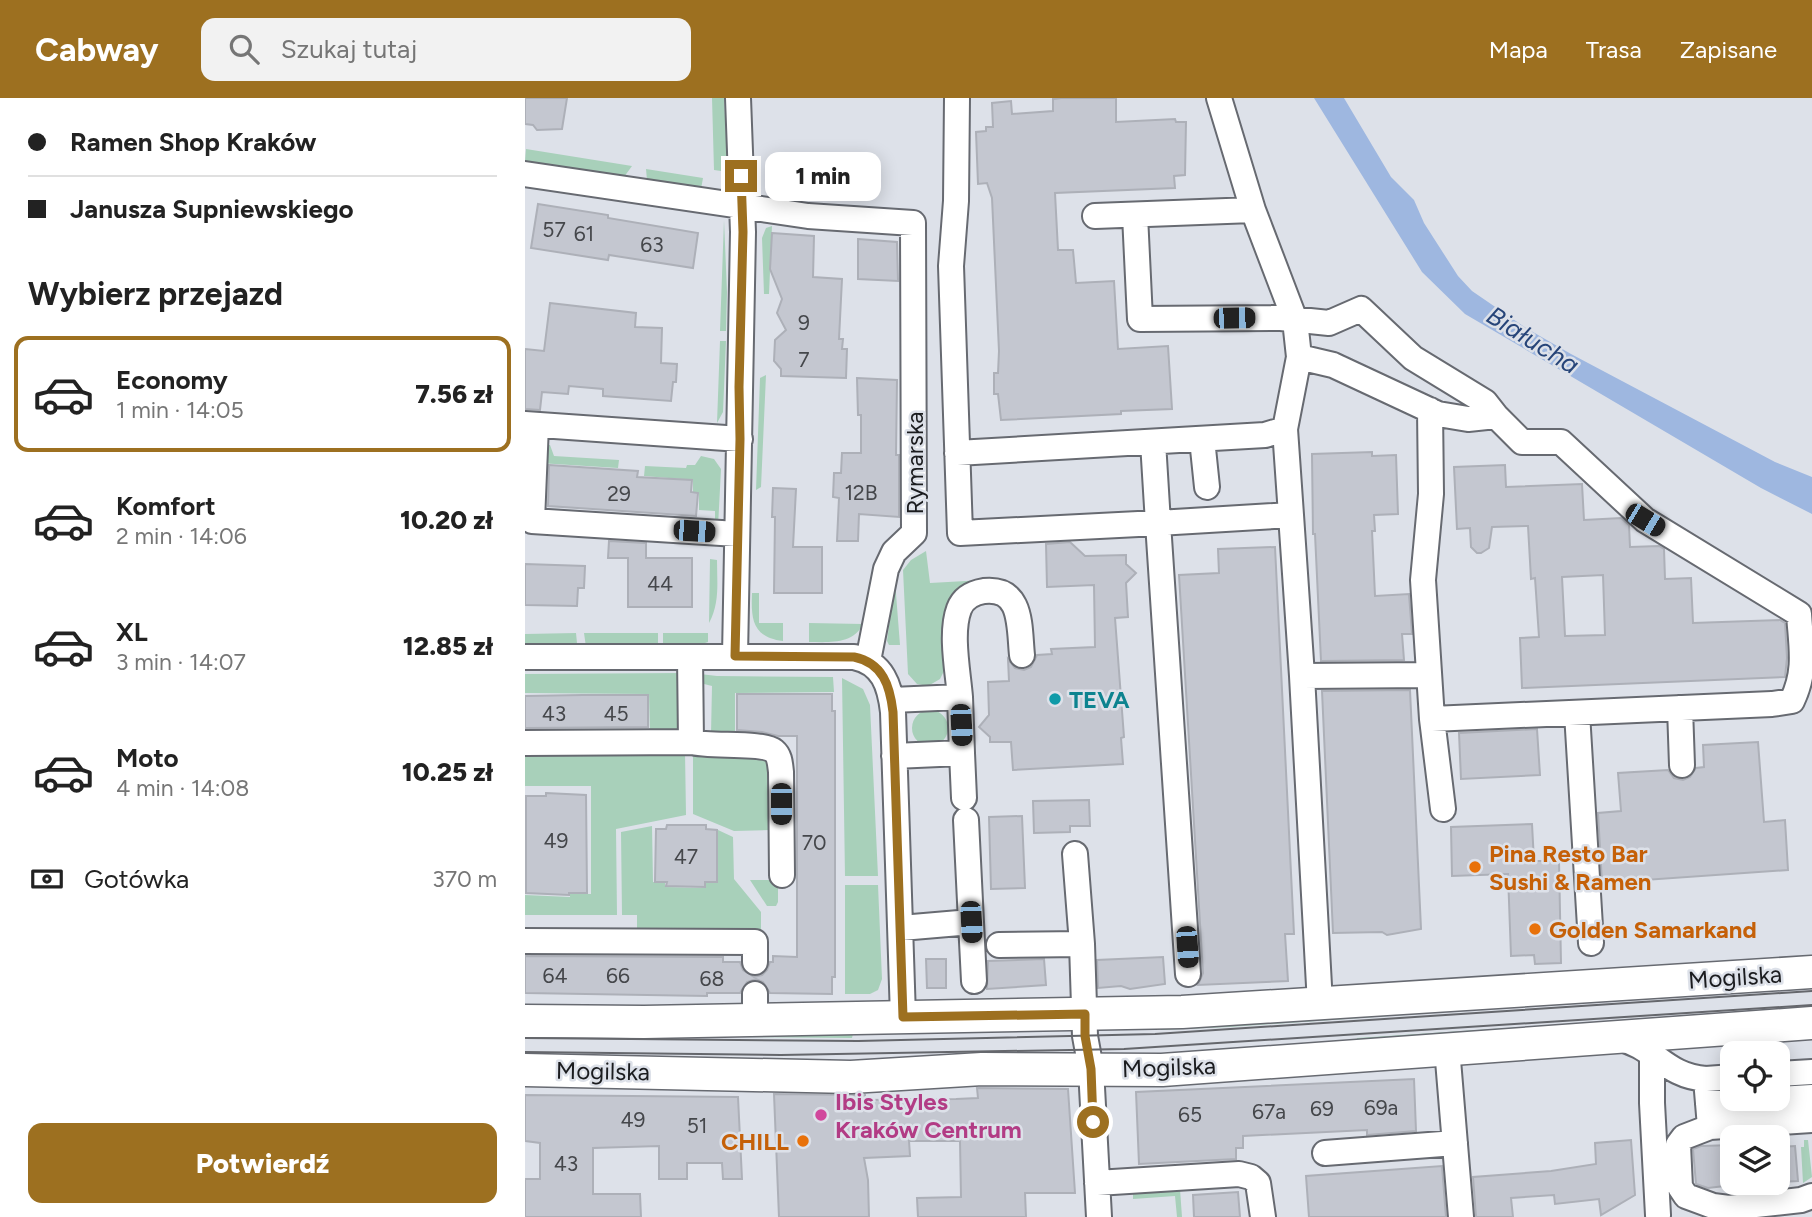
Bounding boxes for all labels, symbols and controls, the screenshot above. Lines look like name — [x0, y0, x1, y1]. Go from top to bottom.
search box — [201, 18, 691, 81]
text: Cabway — [35, 30, 159, 69]
icon: search — [225, 30, 263, 68]
text: Szukaj tutaj — [281, 33, 417, 65]
text: Mapa — [1489, 35, 1548, 64]
text: Trasa — [1586, 35, 1642, 64]
text: Zapisane — [1680, 35, 1777, 64]
text: Ramen Shop Kraków — [70, 126, 317, 158]
callout: 1 min — [766, 152, 881, 200]
route end — [725, 160, 757, 192]
text: 1 min — [796, 162, 850, 190]
text: Janusza Supniewskiego — [70, 193, 354, 225]
house number: 57 — [542, 217, 566, 242]
house number: 61 — [574, 221, 594, 246]
house number: 63 — [640, 232, 664, 257]
text: Wybierz przejazd — [28, 275, 283, 313]
water label: Białucha — [1481, 299, 1585, 381]
car — [1213, 307, 1256, 329]
house number: 9 — [798, 310, 810, 335]
house number: 7 — [798, 347, 810, 372]
icon: car — [32, 363, 95, 426]
text: Economy — [116, 364, 228, 396]
text: 7.56 zł — [415, 378, 493, 410]
text: 1 min · 14:05 — [116, 396, 244, 424]
street label: Rymarska — [900, 411, 929, 515]
house number: 12B — [844, 480, 878, 505]
house number: 29 — [607, 481, 631, 506]
icon: car — [32, 489, 95, 552]
text: Komfort — [116, 490, 216, 522]
car — [1622, 500, 1669, 540]
text: 10.20 zł — [400, 504, 493, 536]
car — [673, 519, 716, 543]
text: 2 min · 14:06 — [116, 522, 247, 550]
house number: 44 — [647, 571, 673, 596]
icon: car — [32, 615, 95, 678]
text: XL — [116, 616, 148, 648]
text: 12.85 zł — [403, 630, 493, 662]
text: 3 min · 14:07 — [116, 648, 246, 676]
place label: TEVA — [1069, 685, 1130, 714]
marker: TEVA — [1047, 691, 1063, 707]
house number: 43 — [542, 701, 566, 726]
house number: 45 — [603, 701, 629, 726]
car — [950, 703, 973, 747]
icon: car — [32, 741, 95, 804]
text: Moto — [116, 742, 179, 774]
text: 10.25 zł — [402, 756, 493, 788]
text: 4 min · 14:08 — [116, 774, 249, 802]
car — [771, 783, 792, 825]
house number: 49 — [544, 828, 568, 853]
house number: 70 — [802, 830, 826, 855]
place label: Pina Resto Bar Sushi & Ramen — [1489, 839, 1651, 896]
house number: 47 — [674, 844, 698, 869]
marker: Pina Resto Bar Sushi & Ramen — [1467, 859, 1483, 875]
icon: cash — [28, 860, 66, 898]
text: Gotówka — [84, 863, 189, 895]
text: 370 m — [432, 865, 497, 893]
car — [960, 900, 983, 944]
place label: Golden Samarkand — [1549, 915, 1757, 944]
marker: Golden Samarkand — [1527, 921, 1543, 937]
car — [1176, 925, 1199, 969]
street label: Mogilska — [1687, 959, 1783, 995]
house number: 64 — [543, 963, 567, 988]
house number: 66 — [606, 963, 630, 988]
house number: 68 — [700, 966, 724, 991]
map controls — [1720, 1041, 1790, 1195]
button: locate — [1720, 1041, 1790, 1111]
street label: Mogilska — [1122, 1051, 1216, 1083]
street label: Mogilska — [556, 1056, 650, 1086]
place label: Ibis Styles Kraków Centrum — [835, 1087, 1022, 1144]
house number: 69a — [1364, 1095, 1398, 1120]
house number: 69 — [1310, 1096, 1334, 1121]
house number: 67a — [1252, 1099, 1286, 1124]
house number: 65 — [1178, 1102, 1202, 1127]
route start — [1077, 1106, 1109, 1138]
house number: 49 — [621, 1107, 645, 1132]
marker: Ibis Styles Kraków Centrum — [813, 1107, 829, 1123]
house number: 51 — [687, 1113, 707, 1138]
button: Potwierdź — [28, 1123, 497, 1203]
button: layers — [1720, 1125, 1790, 1195]
place label: CHILL — [721, 1127, 789, 1156]
marker: CHILL — [795, 1133, 811, 1149]
house number: 43 — [554, 1151, 578, 1176]

